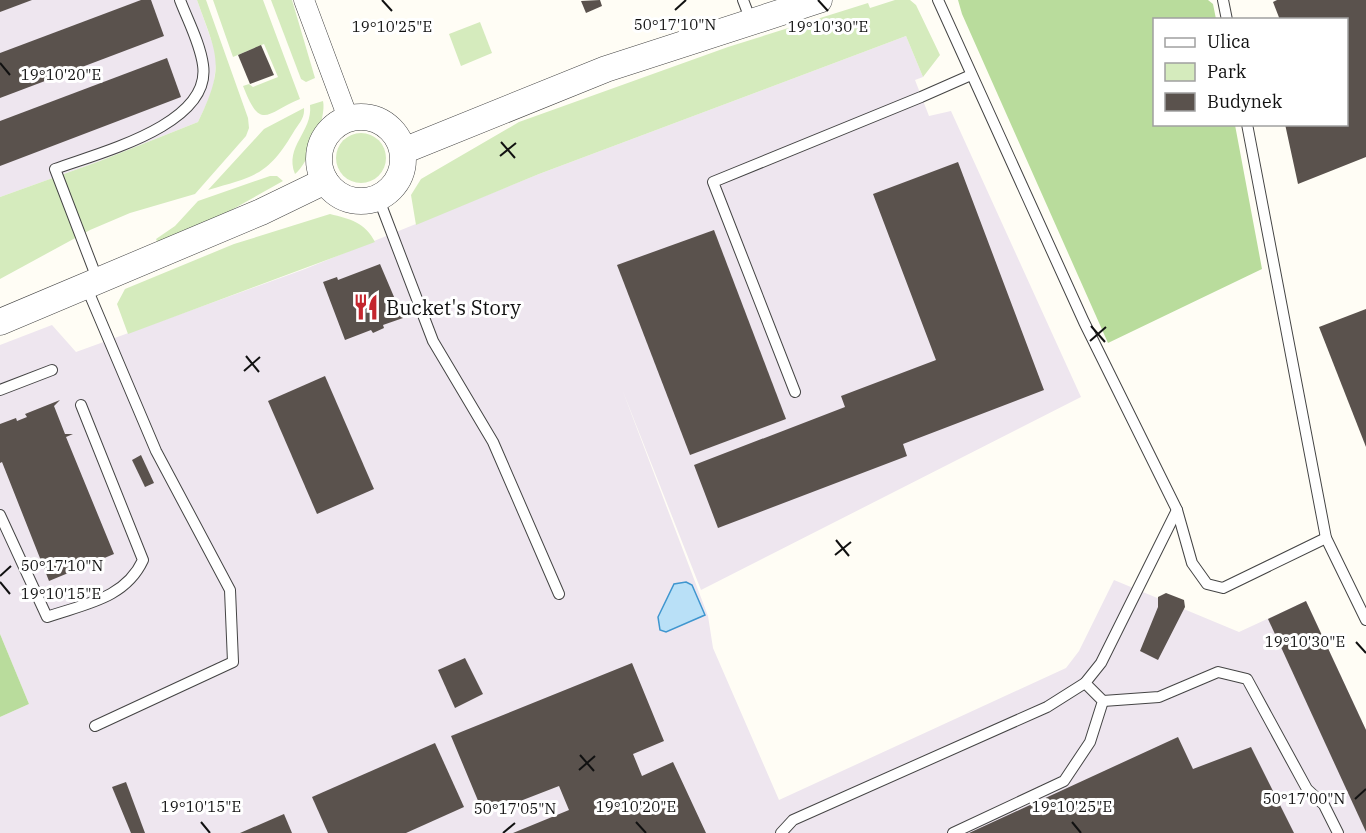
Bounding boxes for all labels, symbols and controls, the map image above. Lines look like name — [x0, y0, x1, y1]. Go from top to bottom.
text: 50°17'10"N — [634, 15, 716, 34]
text: 19°10'25"E — [352, 17, 432, 36]
text: 19°10'30"E — [788, 17, 868, 36]
legend — [1153, 18, 1348, 126]
text: Ulica — [1207, 30, 1251, 53]
text: Park — [1207, 60, 1247, 83]
text: 19°10'20"E — [21, 65, 101, 84]
text: Budynek — [1207, 90, 1283, 113]
restaurant icon: Bucket's Story — [351, 292, 381, 322]
place label: Bucket's Story — [386, 294, 521, 321]
text: 50°17'10"N — [21, 556, 103, 575]
text: 19°10'15"E — [21, 584, 101, 603]
text: 19°10'30"E — [1265, 632, 1345, 651]
text: 50°17'00"N — [1263, 789, 1345, 808]
text: 19°10'15"E — [161, 797, 241, 816]
text: 19°10'20"E — [596, 797, 676, 816]
text: 19°10'25"E — [1032, 797, 1112, 816]
text: 50°17'05"N — [474, 799, 556, 818]

